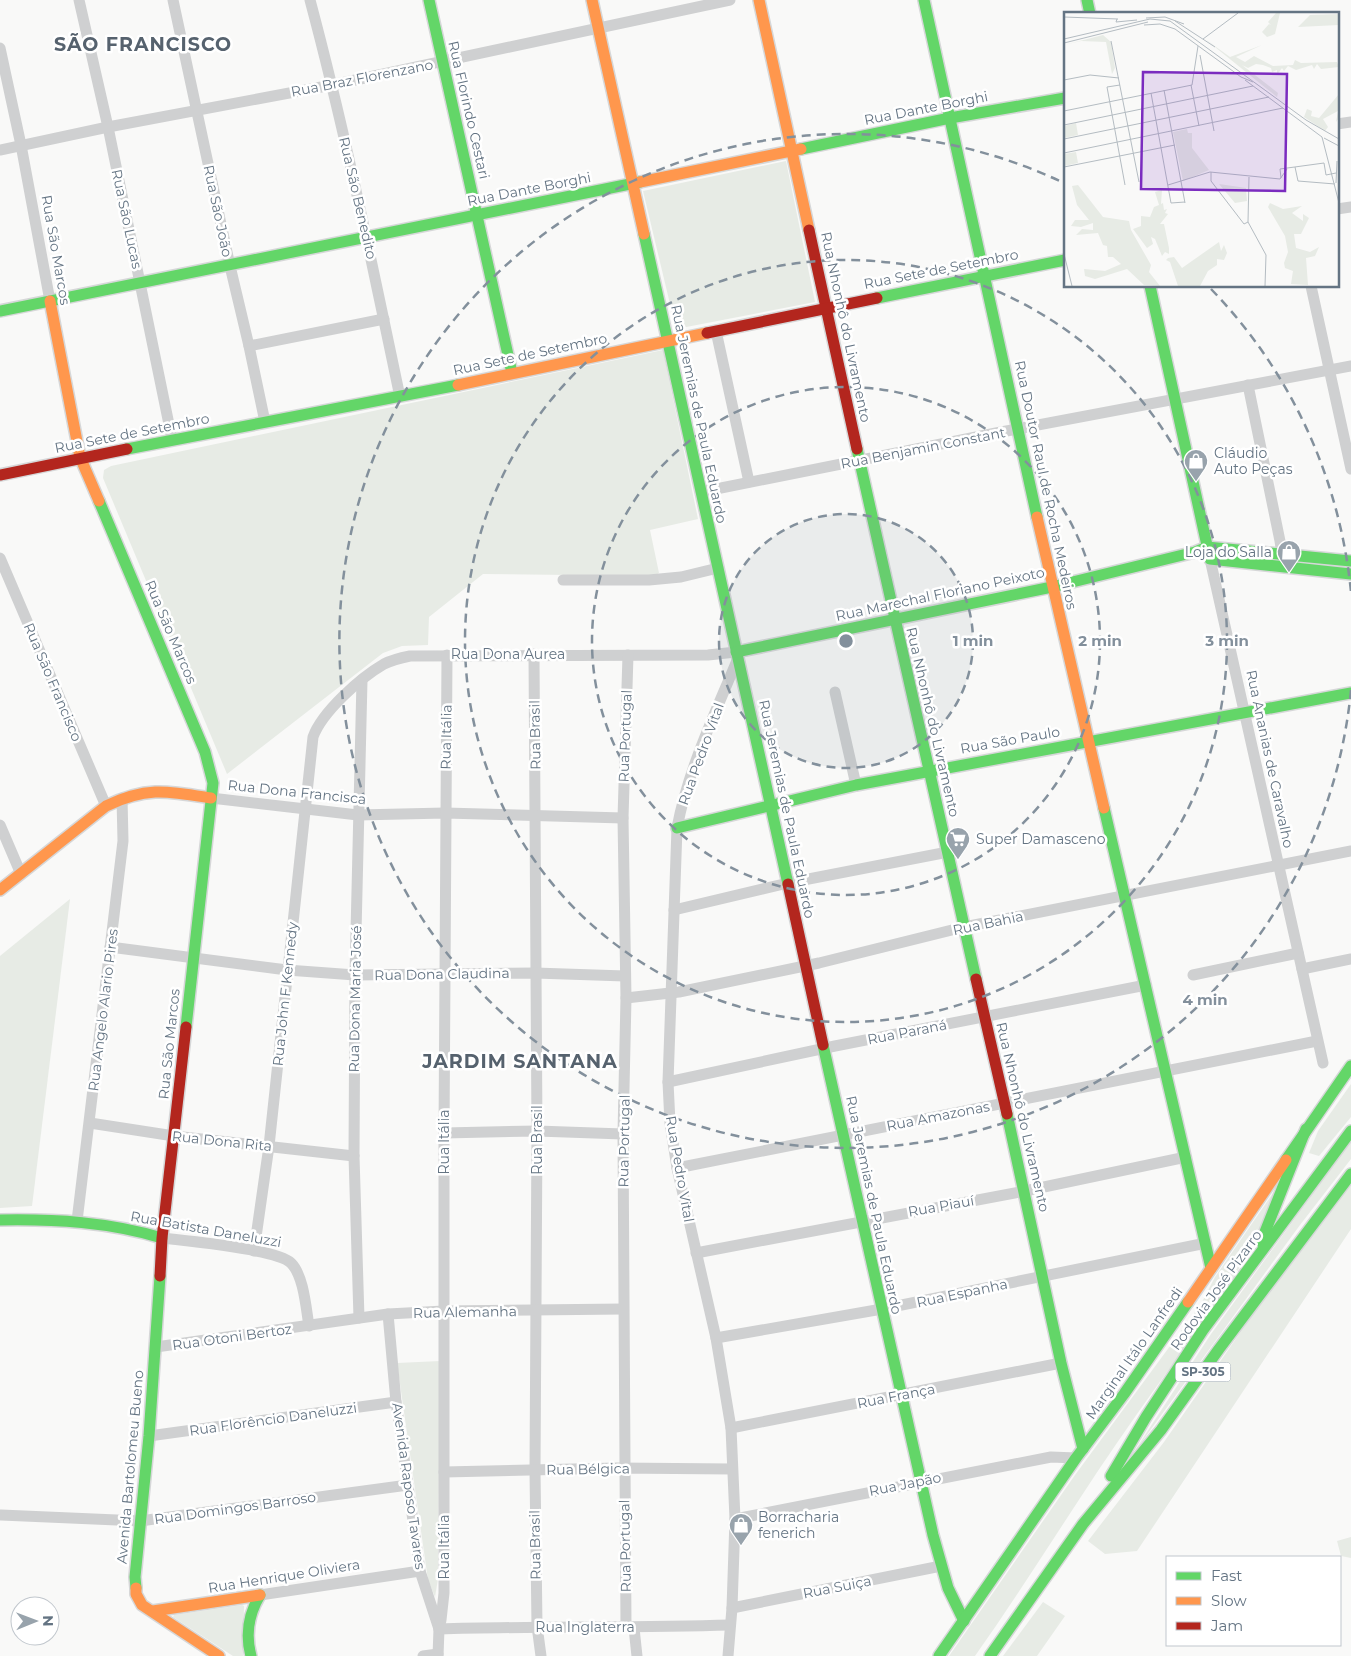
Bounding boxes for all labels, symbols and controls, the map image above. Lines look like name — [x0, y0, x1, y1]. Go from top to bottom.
inset map — [1064, 12, 1338, 288]
district label: SÃO FRANCISCO — [54, 33, 232, 56]
street label: Rua Florindo Cestari — [444, 39, 494, 181]
street label: Rua Braz Florenzano — [289, 55, 435, 101]
street label: Rua Dante Borghi — [862, 87, 990, 129]
street label: Rua São Benedito — [335, 135, 381, 261]
street label: Rua São João — [199, 163, 237, 259]
street label: Rua São Lucas — [108, 168, 146, 271]
street label: Rua Dante Borghi — [465, 168, 593, 210]
street label: Rua São Marcos — [37, 194, 75, 306]
street label: Rua Nhonhô do Livramento — [817, 230, 875, 424]
street label: Rua Sete de Setembro — [862, 245, 1020, 293]
street label: Rua Jeremias de Paula Eduardo — [667, 303, 731, 525]
street label: Rua Sete de Setembro — [451, 329, 609, 379]
street label: Rua Doutor Raul de Rocha Medeiros — [1011, 359, 1081, 611]
street label: Rua Sete de Setembro — [53, 409, 211, 457]
street label: Rua Benjamin Constant — [839, 423, 1007, 473]
place label: Cláudio Auto Peças — [1214, 444, 1293, 478]
shop icon: Cláudio Auto Peças — [1183, 448, 1209, 482]
shop icon: Loja do Salla — [1276, 539, 1302, 573]
place label: Loja do Salla — [1185, 543, 1272, 561]
street label: Rua Marechal Floriano Peixoto — [834, 563, 1046, 625]
street label: Rua São Marcos — [141, 577, 201, 687]
street label: Rua São Francisco — [20, 620, 86, 744]
street label: Rua Nhonhô do Livramento — [902, 625, 964, 819]
text: 1 min — [953, 631, 993, 650]
text: 2 min — [1078, 631, 1122, 650]
text: 3 min — [1204, 631, 1249, 650]
centre of rings — [837, 632, 855, 650]
street label: Rua Dona Aurea — [451, 645, 565, 663]
street label: Rua Ananias de Caravalho — [1242, 668, 1298, 850]
street label: Rua Portugal — [614, 689, 636, 783]
street label: Rua Jeremias de Paula Eduardo — [755, 698, 819, 920]
street label: Rua Brasil — [525, 700, 545, 770]
street label: Rua Pedro Vital — [674, 700, 728, 808]
street label: Rua Itália — [436, 704, 456, 770]
street label: Rua São Paulo — [959, 722, 1061, 758]
street label: Rua Dona Francisca — [227, 776, 367, 808]
supermarket icon: Super Damasceno — [945, 826, 971, 860]
place label: Super Damasceno — [976, 830, 1106, 848]
street label: Rua Bahia — [951, 907, 1025, 939]
street label: Rua John F Kennedy — [268, 921, 302, 1067]
street label: Rua Dona Maria José — [345, 925, 365, 1073]
street label: Rua Angelo Alario Pires — [84, 928, 122, 1092]
street label: Rua Dona Claudina — [374, 964, 510, 984]
street label: Rua São Marcos — [154, 988, 184, 1100]
text: 4 min — [1182, 990, 1228, 1009]
street label: Rua Paraná — [866, 1015, 948, 1049]
street label: Rua Nhonhô do Livramento — [992, 1020, 1054, 1214]
district label: JARDIM SANTANA — [421, 1050, 618, 1073]
street label: Rua Jeremias de Paula Eduardo — [842, 1094, 906, 1316]
street label: Rua Portugal — [614, 1095, 634, 1187]
street label: Rua Amazonas — [885, 1097, 991, 1135]
street label: Rua Brasil — [528, 1105, 546, 1175]
street label: Rua Itália — [435, 1109, 453, 1175]
street label: Rua Pedro Vital — [662, 1114, 698, 1224]
street label: Rua Dona Rita — [171, 1127, 273, 1155]
street label: Rua Piauí — [907, 1191, 977, 1221]
street label: Rua Batista Daneluzzi — [129, 1207, 283, 1251]
street label: Rodovia José Pizarro — [1166, 1226, 1266, 1354]
street label: Rua Espanha — [915, 1275, 1009, 1311]
street label: Marginal Itálo Lanfredi — [1081, 1283, 1187, 1423]
street label: Rua Alemanha — [413, 1302, 517, 1322]
street label: Rua Otoni Bertoz — [171, 1320, 293, 1354]
road number: SP-305 — [1176, 1362, 1230, 1381]
street label: Avenida Bartolomeu Bueno — [113, 1369, 147, 1565]
street label: Rua França — [855, 1380, 937, 1412]
street label: Rua Florêncio Daneluzzi — [188, 1398, 358, 1440]
street label: Avenida Raposo Tavares — [388, 1402, 430, 1571]
street label: Rua Bélgica — [546, 1459, 630, 1479]
street label: Rua Japão — [867, 1468, 943, 1500]
street label: Rua Domingos Barroso — [153, 1488, 317, 1528]
street label: Rua Portugal — [615, 1500, 635, 1592]
place label: Borracharia fenerich — [758, 1508, 839, 1542]
street label: Rua Brasil — [525, 1510, 545, 1580]
shop icon: Borracharia fenerich — [728, 1512, 754, 1546]
street label: Rua Itália — [435, 1514, 453, 1580]
street label: Rua Henrique Oliviera — [207, 1555, 361, 1597]
legend — [1166, 1556, 1341, 1646]
text: Fast — [1211, 1566, 1242, 1585]
street label: Rua Suiça — [801, 1572, 873, 1602]
text: Slow — [1211, 1591, 1247, 1610]
north arrow — [10, 1596, 60, 1646]
text: N — [39, 1615, 57, 1627]
text: Jam — [1210, 1616, 1243, 1635]
street label: Rua Inglaterra — [535, 1618, 635, 1636]

